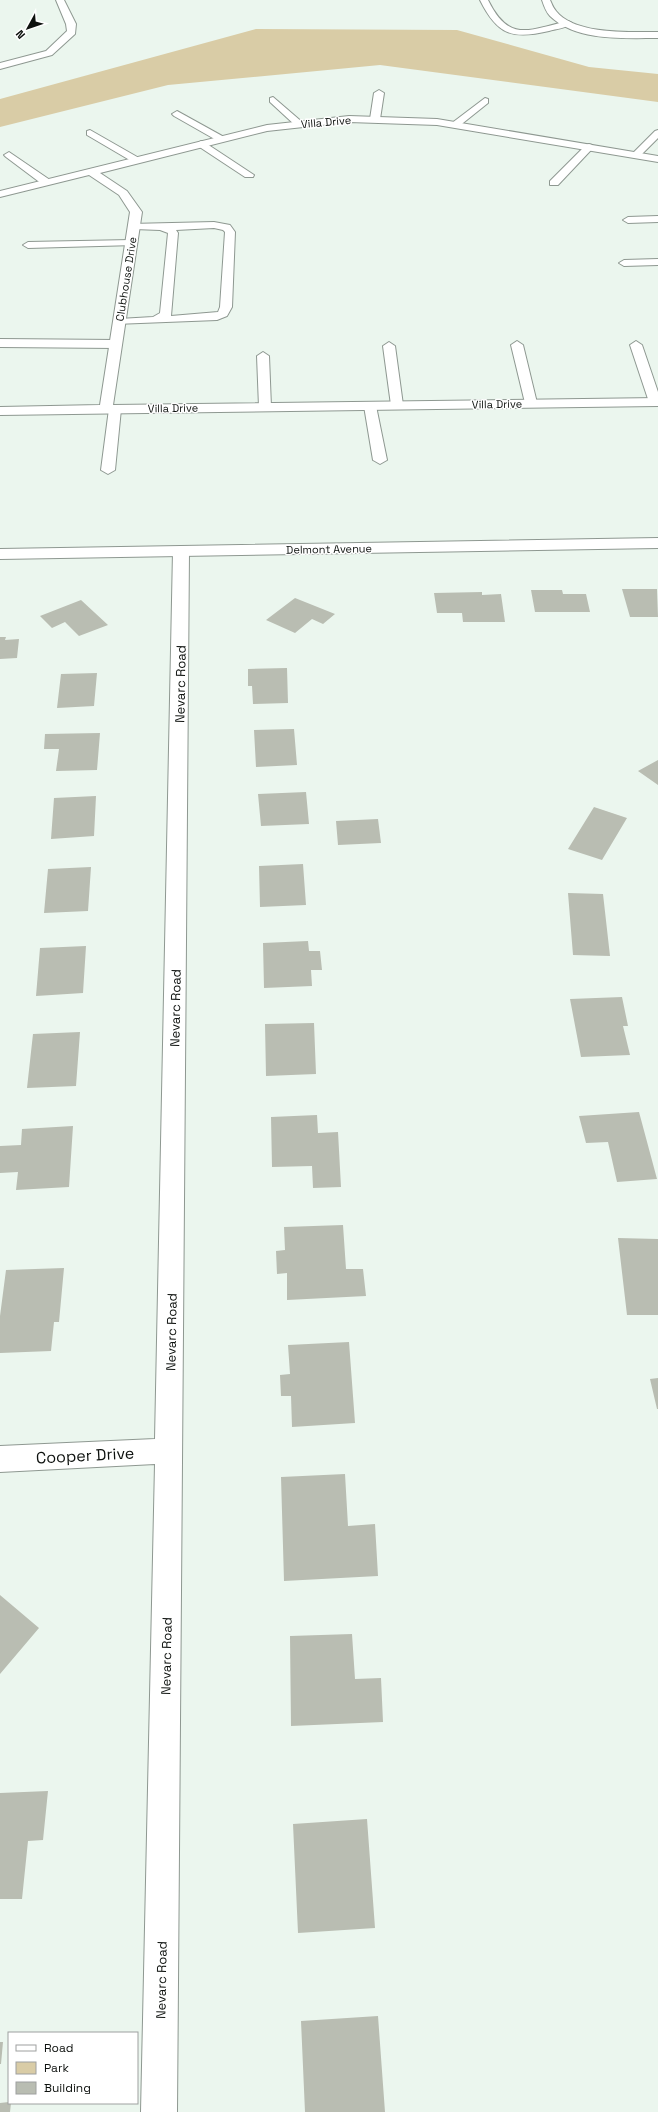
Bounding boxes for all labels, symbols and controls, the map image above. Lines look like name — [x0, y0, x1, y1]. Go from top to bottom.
north arrow — [8, 8, 48, 48]
text: N — [13, 27, 28, 42]
street label: Villa Drive — [300, 113, 352, 131]
street label: Clubhouse Drive — [112, 236, 140, 322]
street label: Villa Drive — [472, 397, 522, 411]
street label: Villa Drive — [148, 401, 198, 415]
street label: Delmont Avenue — [286, 541, 372, 557]
street label: Nevarc Road — [171, 645, 190, 723]
street label: Nevarc Road — [166, 969, 185, 1047]
street label: Nevarc Road — [162, 1293, 181, 1371]
street label: Cooper Drive — [35, 1442, 135, 1469]
street label: Nevarc Road — [157, 1617, 176, 1695]
street label: Nevarc Road — [152, 1941, 171, 2019]
legend — [8, 2032, 138, 2104]
text: Road — [44, 2040, 73, 2056]
text: Park — [44, 2060, 69, 2076]
text: Building — [44, 2080, 91, 2096]

